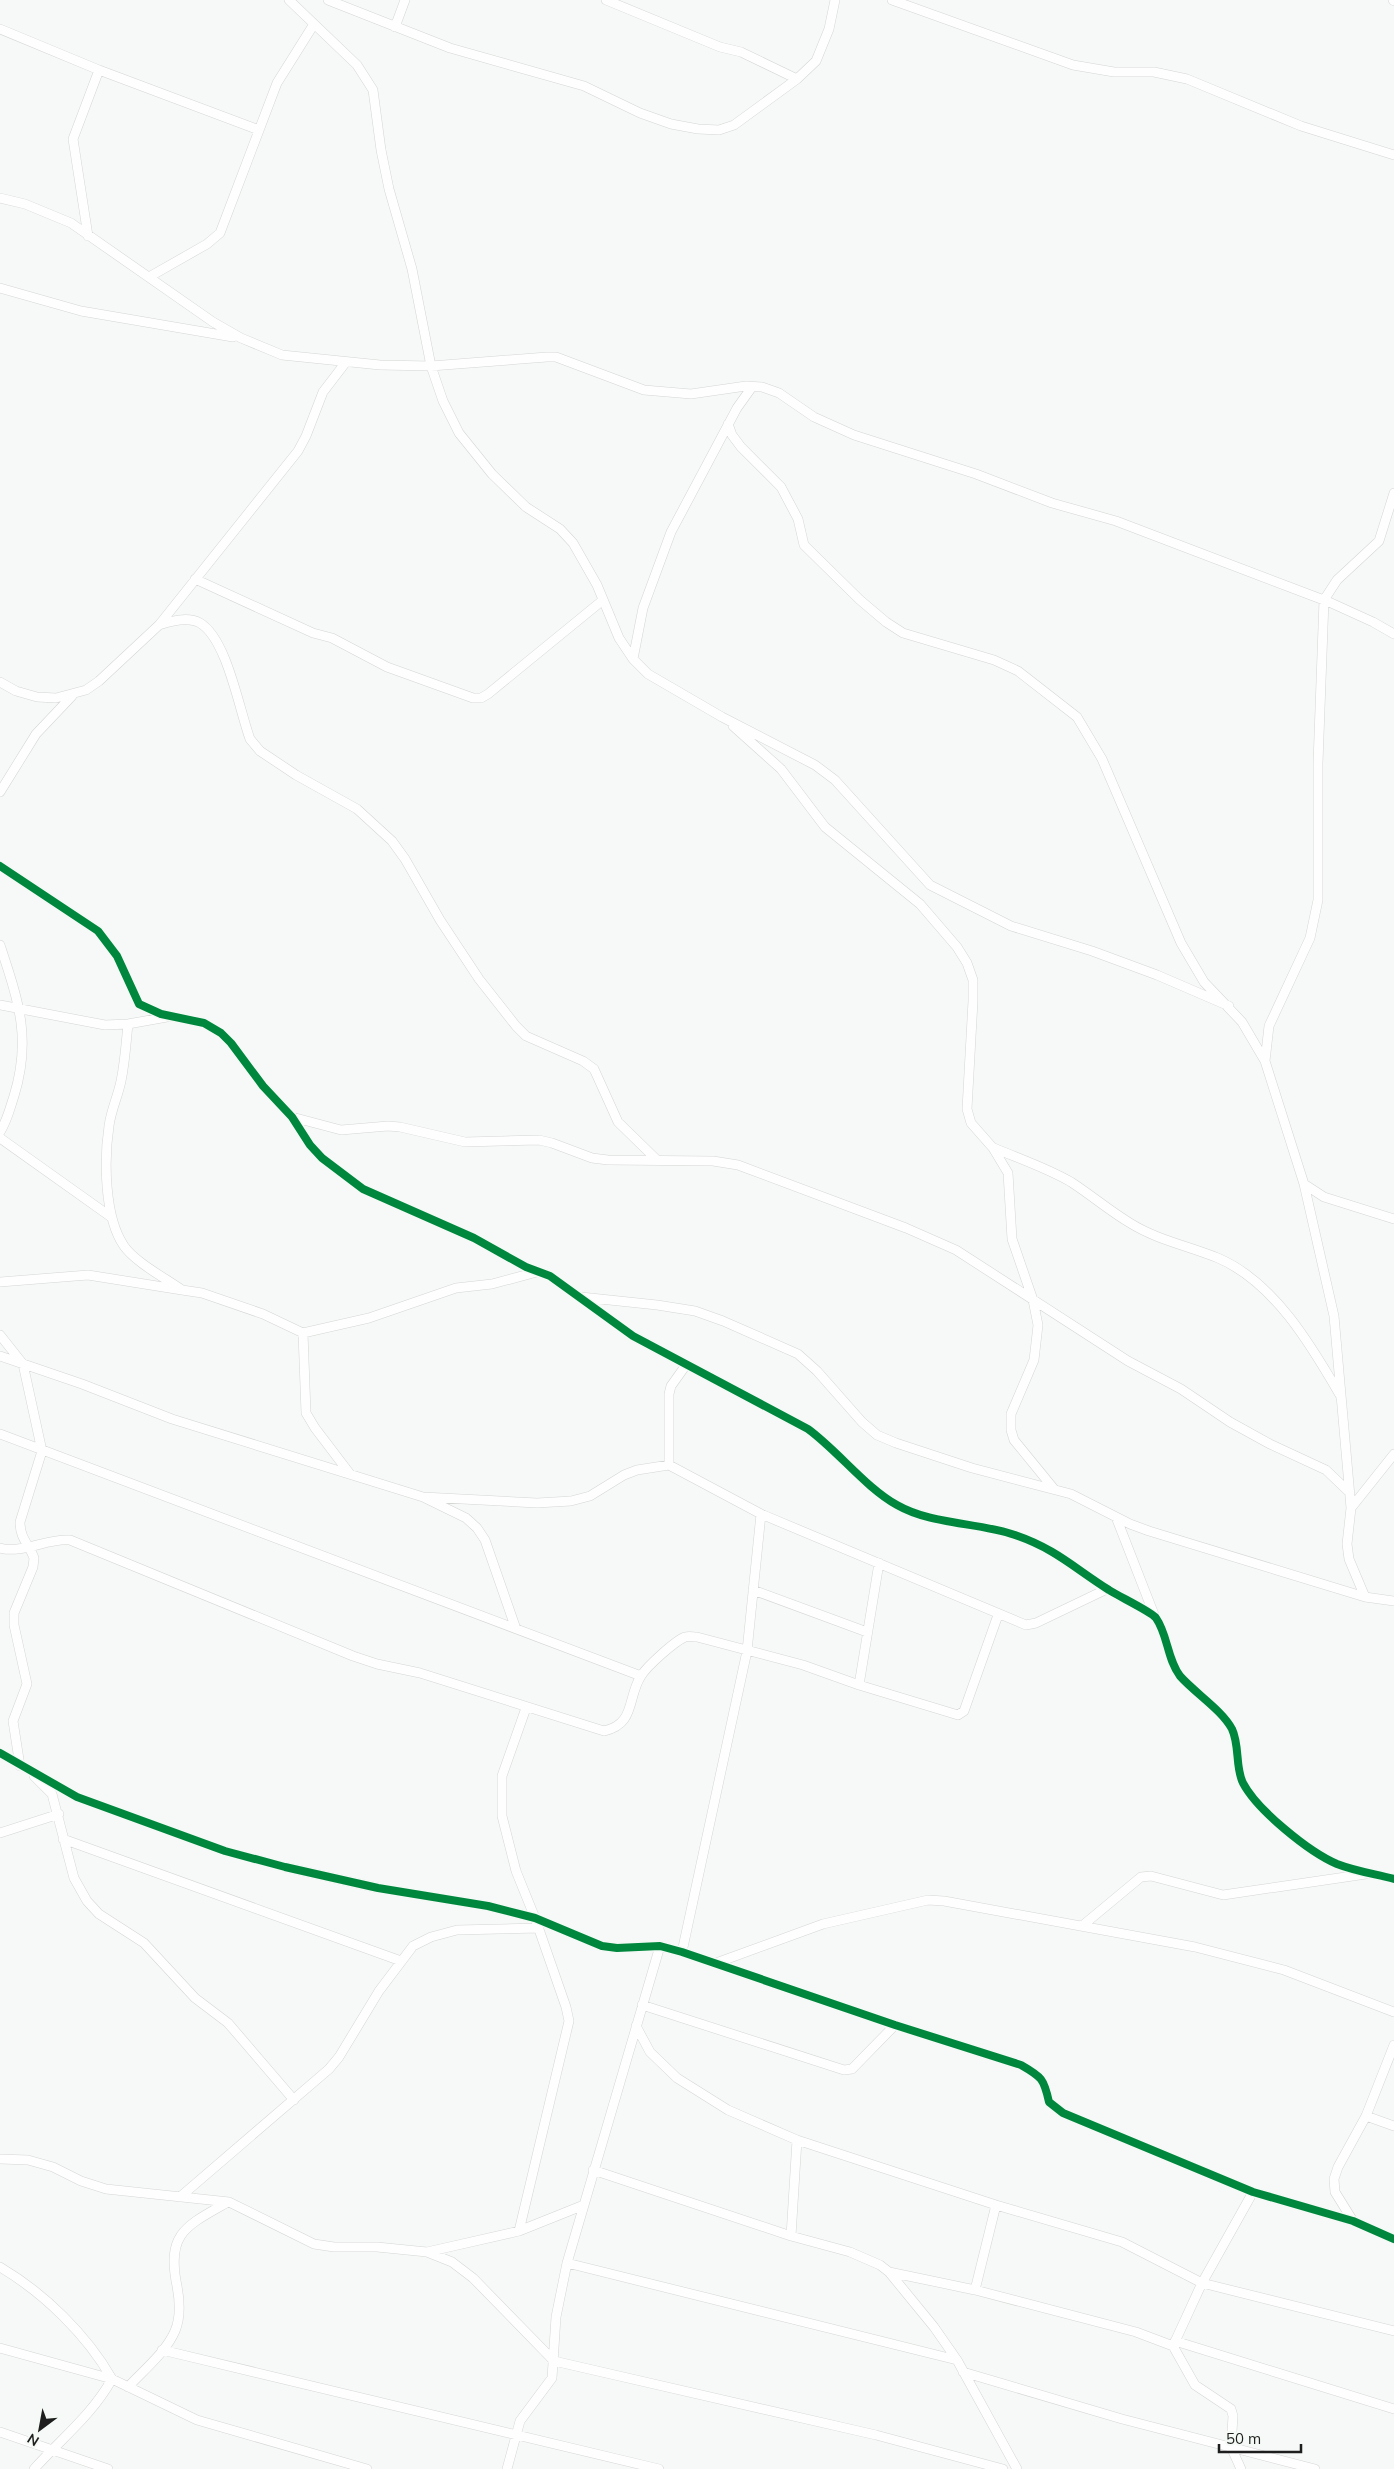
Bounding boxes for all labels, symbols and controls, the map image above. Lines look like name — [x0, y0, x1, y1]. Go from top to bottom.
north arrow — [15, 2404, 65, 2454]
scale bar — [1219, 2422, 1302, 2454]
text: 50 m — [1226, 2429, 1261, 2448]
text: N — [24, 2430, 42, 2450]

